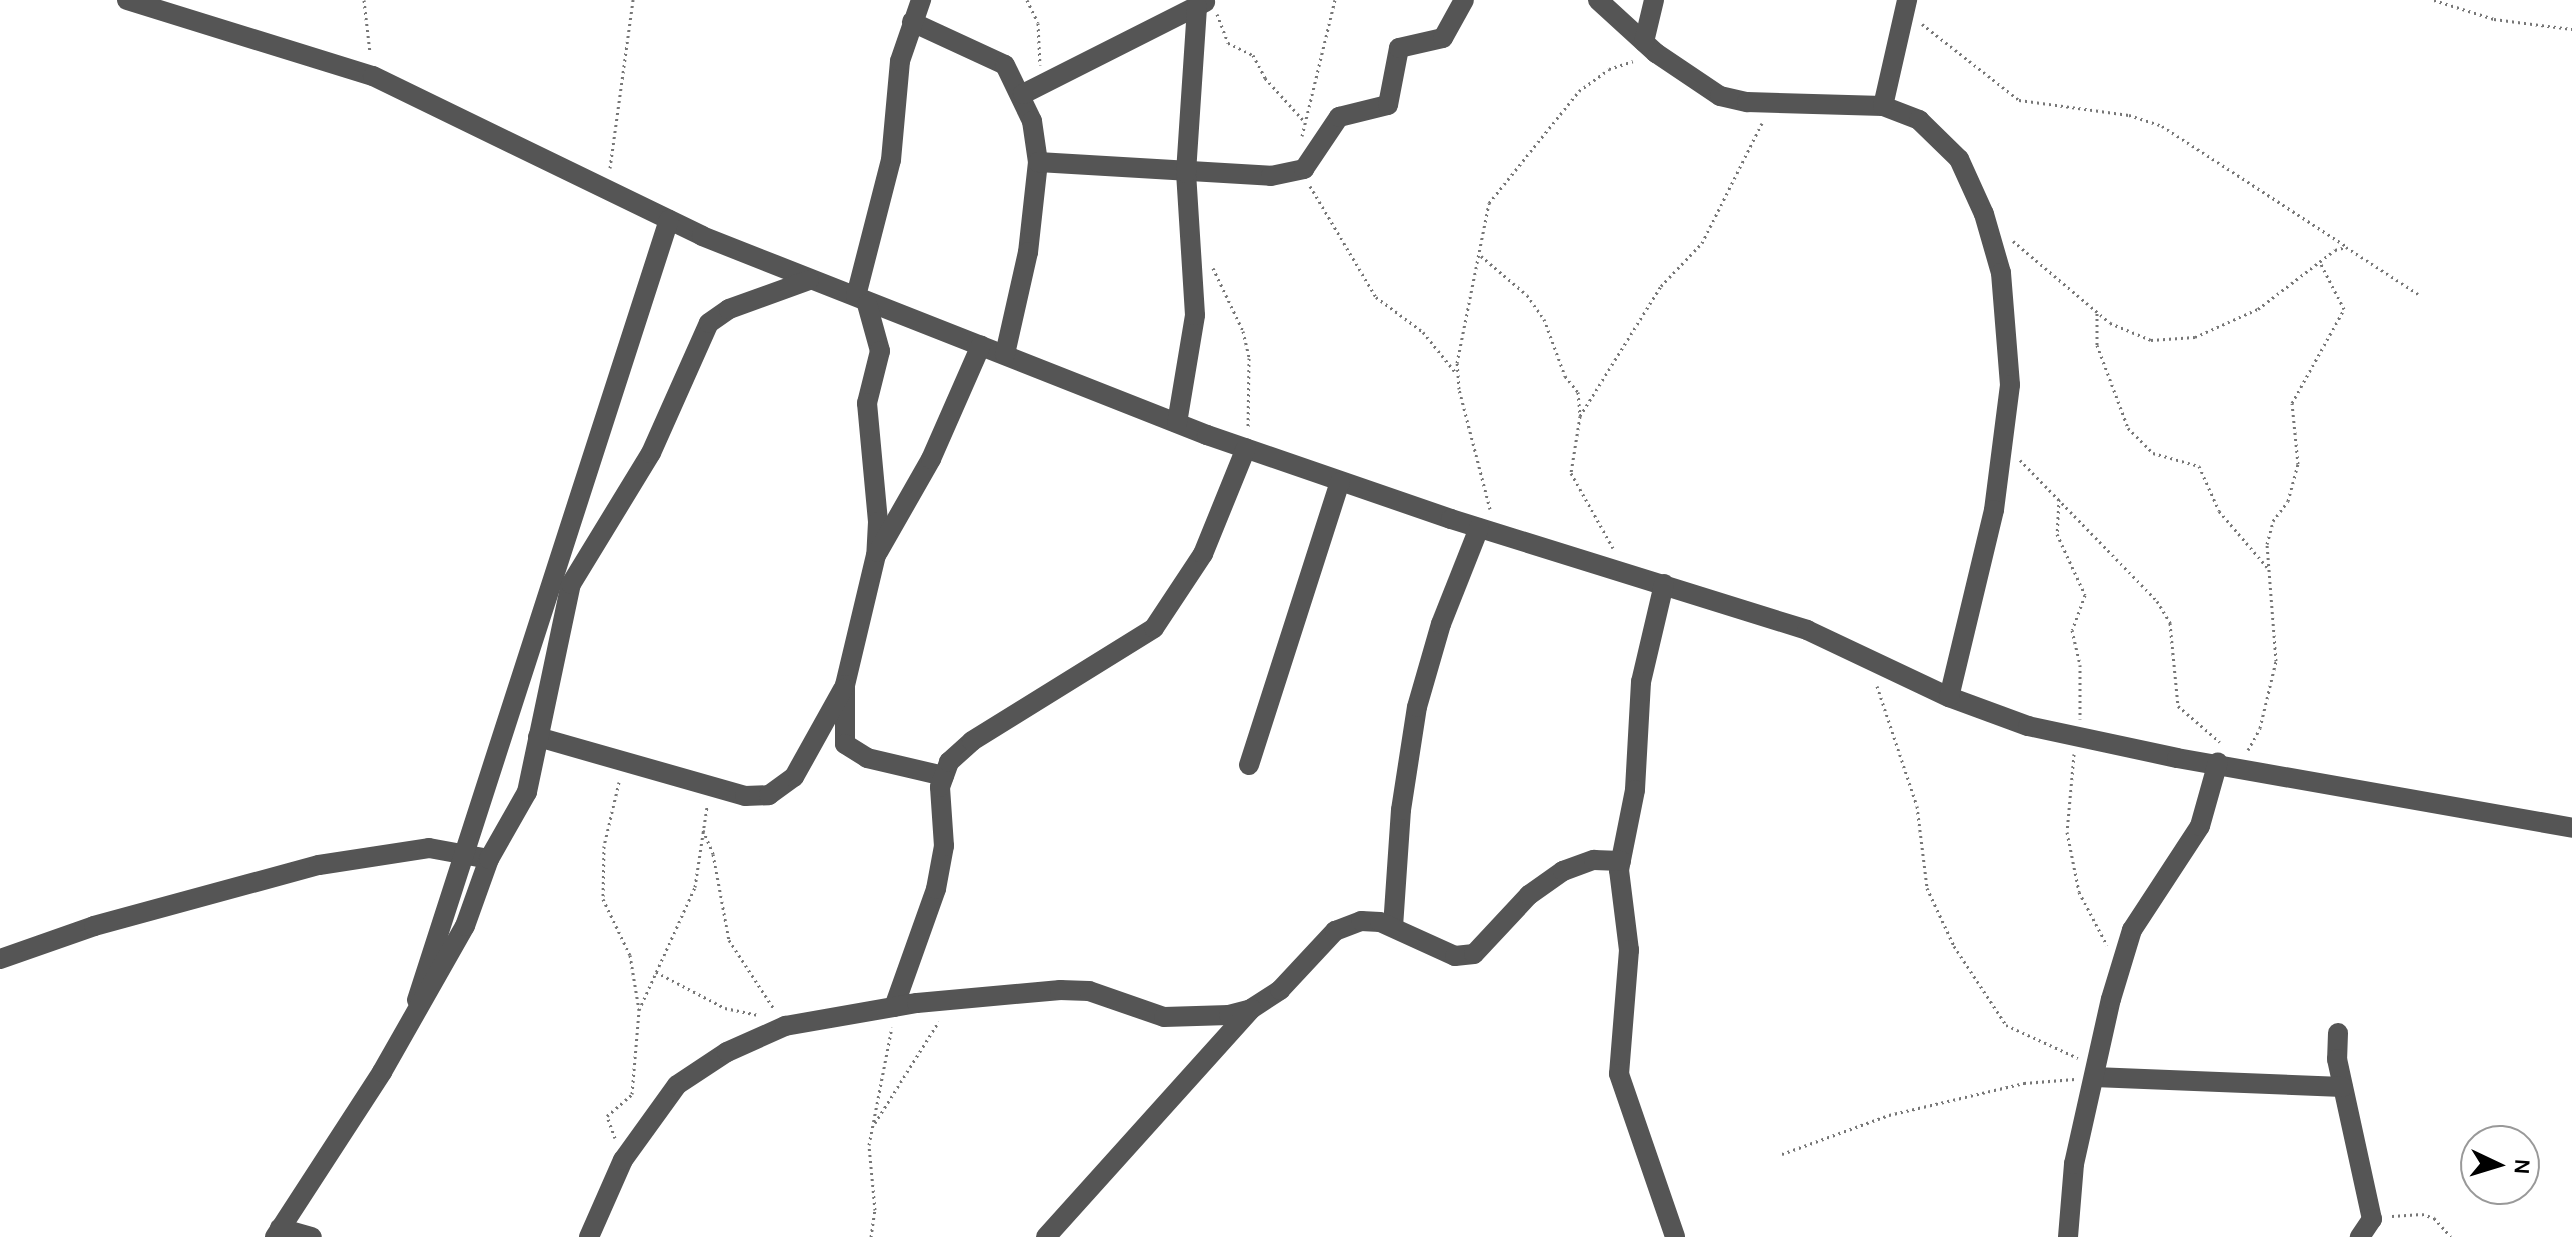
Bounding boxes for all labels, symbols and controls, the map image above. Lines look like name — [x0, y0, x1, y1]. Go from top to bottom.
north arrow — [2460, 1125, 2540, 1205]
text: N — [2508, 1158, 2535, 1175]

